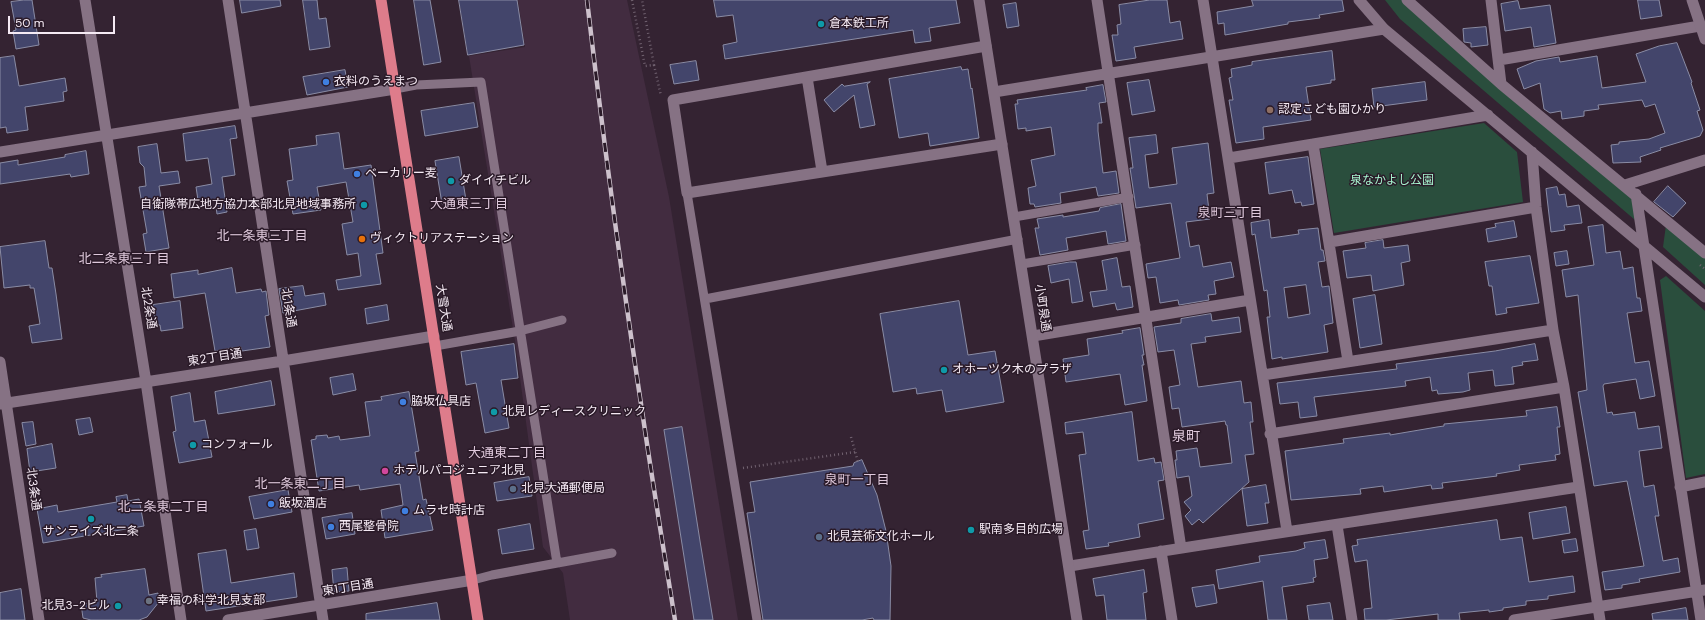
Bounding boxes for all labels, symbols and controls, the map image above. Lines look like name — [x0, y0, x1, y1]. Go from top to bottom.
scale bar — [10, 8, 117, 34]
text: 50 m — [15, 15, 44, 31]
place label: 倉本鉄工所 — [829, 17, 889, 31]
marker: 倉本鉄工所 — [816, 19, 826, 29]
place label: 衣料のうえまつ — [334, 75, 418, 89]
marker: 衣料のうえまつ — [321, 77, 331, 87]
place label: 認定こども園ひかり — [1278, 103, 1386, 117]
marker: 認定こども園ひかり — [1265, 105, 1275, 115]
place label: ベーカリー麦 — [365, 167, 437, 181]
marker: ベーカリー麦 — [352, 169, 362, 179]
place label: ダイイチビル — [459, 174, 531, 188]
park label: 泉なかよし公園 — [1350, 174, 1434, 188]
marker: ダイイチビル — [446, 176, 456, 186]
district label: 大通東三丁目 — [430, 197, 508, 213]
place label: 自衛隊帯広地方協力本部北見地域事務所 — [140, 198, 356, 212]
marker: 自衛隊帯広地方協力本部北見地域事務所 — [359, 200, 369, 210]
district label: 泉町三丁目 — [1198, 206, 1262, 222]
district label: 北一条東三丁目 — [217, 229, 307, 245]
place label: ヴィクトリアステーション — [370, 232, 514, 246]
marker: ヴィクトリアステーション — [357, 234, 367, 244]
district label: 北二条東三丁目 — [79, 252, 169, 268]
street label: 大雪大通 — [432, 283, 454, 333]
street label: 小町泉通 — [1031, 283, 1053, 333]
street label: 北2条通 — [138, 286, 158, 330]
street label: 北1条通 — [278, 287, 298, 329]
street label: 東2丁目通 — [187, 347, 243, 369]
place label: オホーツク木のプラザ — [952, 363, 1072, 377]
marker: オホーツク木のプラザ — [939, 365, 949, 375]
place label: 脇坂仏具店 — [411, 395, 471, 409]
marker: 脇坂仏具店 — [398, 397, 408, 407]
place label: 北見レディースクリニック — [502, 405, 646, 419]
marker: 北見レディースクリニック — [489, 407, 499, 417]
district label: 泉町 — [1172, 429, 1200, 445]
place label: コンフォール — [201, 438, 273, 452]
marker: コンフォール — [188, 440, 198, 450]
district label: 大通東二丁目 — [468, 446, 546, 462]
place label: ホテルパコジュニア北見 — [393, 464, 525, 478]
marker: ホテルパコジュニア北見 — [380, 466, 390, 476]
street label: 北3条通 — [23, 467, 43, 511]
district label: 泉町一丁目 — [825, 473, 889, 489]
district label: 北一条東二丁目 — [255, 477, 345, 493]
place label: 北見大通郵便局 — [521, 482, 605, 496]
marker: 北見大通郵便局 — [508, 484, 518, 494]
place label: 飯坂酒店 — [279, 497, 327, 511]
marker: 飯坂酒店 — [266, 499, 276, 509]
district label: 北二条東二丁目 — [118, 500, 208, 516]
place label: ムラセ時計店 — [413, 504, 485, 518]
marker: ムラセ時計店 — [400, 506, 410, 516]
marker: サンライズ北二条 — [86, 514, 96, 524]
place label: 西尾整骨院 — [339, 520, 399, 534]
marker: 西尾整骨院 — [326, 522, 336, 532]
place label: 駅南多目的広場 — [979, 523, 1063, 537]
place label: サンライズ北二条 — [43, 525, 139, 539]
marker: 駅南多目的広場 — [966, 525, 976, 535]
place label: 北見芸術文化ホール — [827, 530, 935, 544]
marker: 北見芸術文化ホール — [814, 532, 824, 542]
street label: 東1丁目通 — [321, 577, 375, 599]
place label: 幸福の科学北見支部 — [157, 594, 265, 608]
marker: 幸福の科学北見支部 — [144, 596, 154, 606]
place label: 北見3-2ビル — [42, 599, 110, 613]
marker: 北見3-2ビル — [113, 601, 123, 611]

